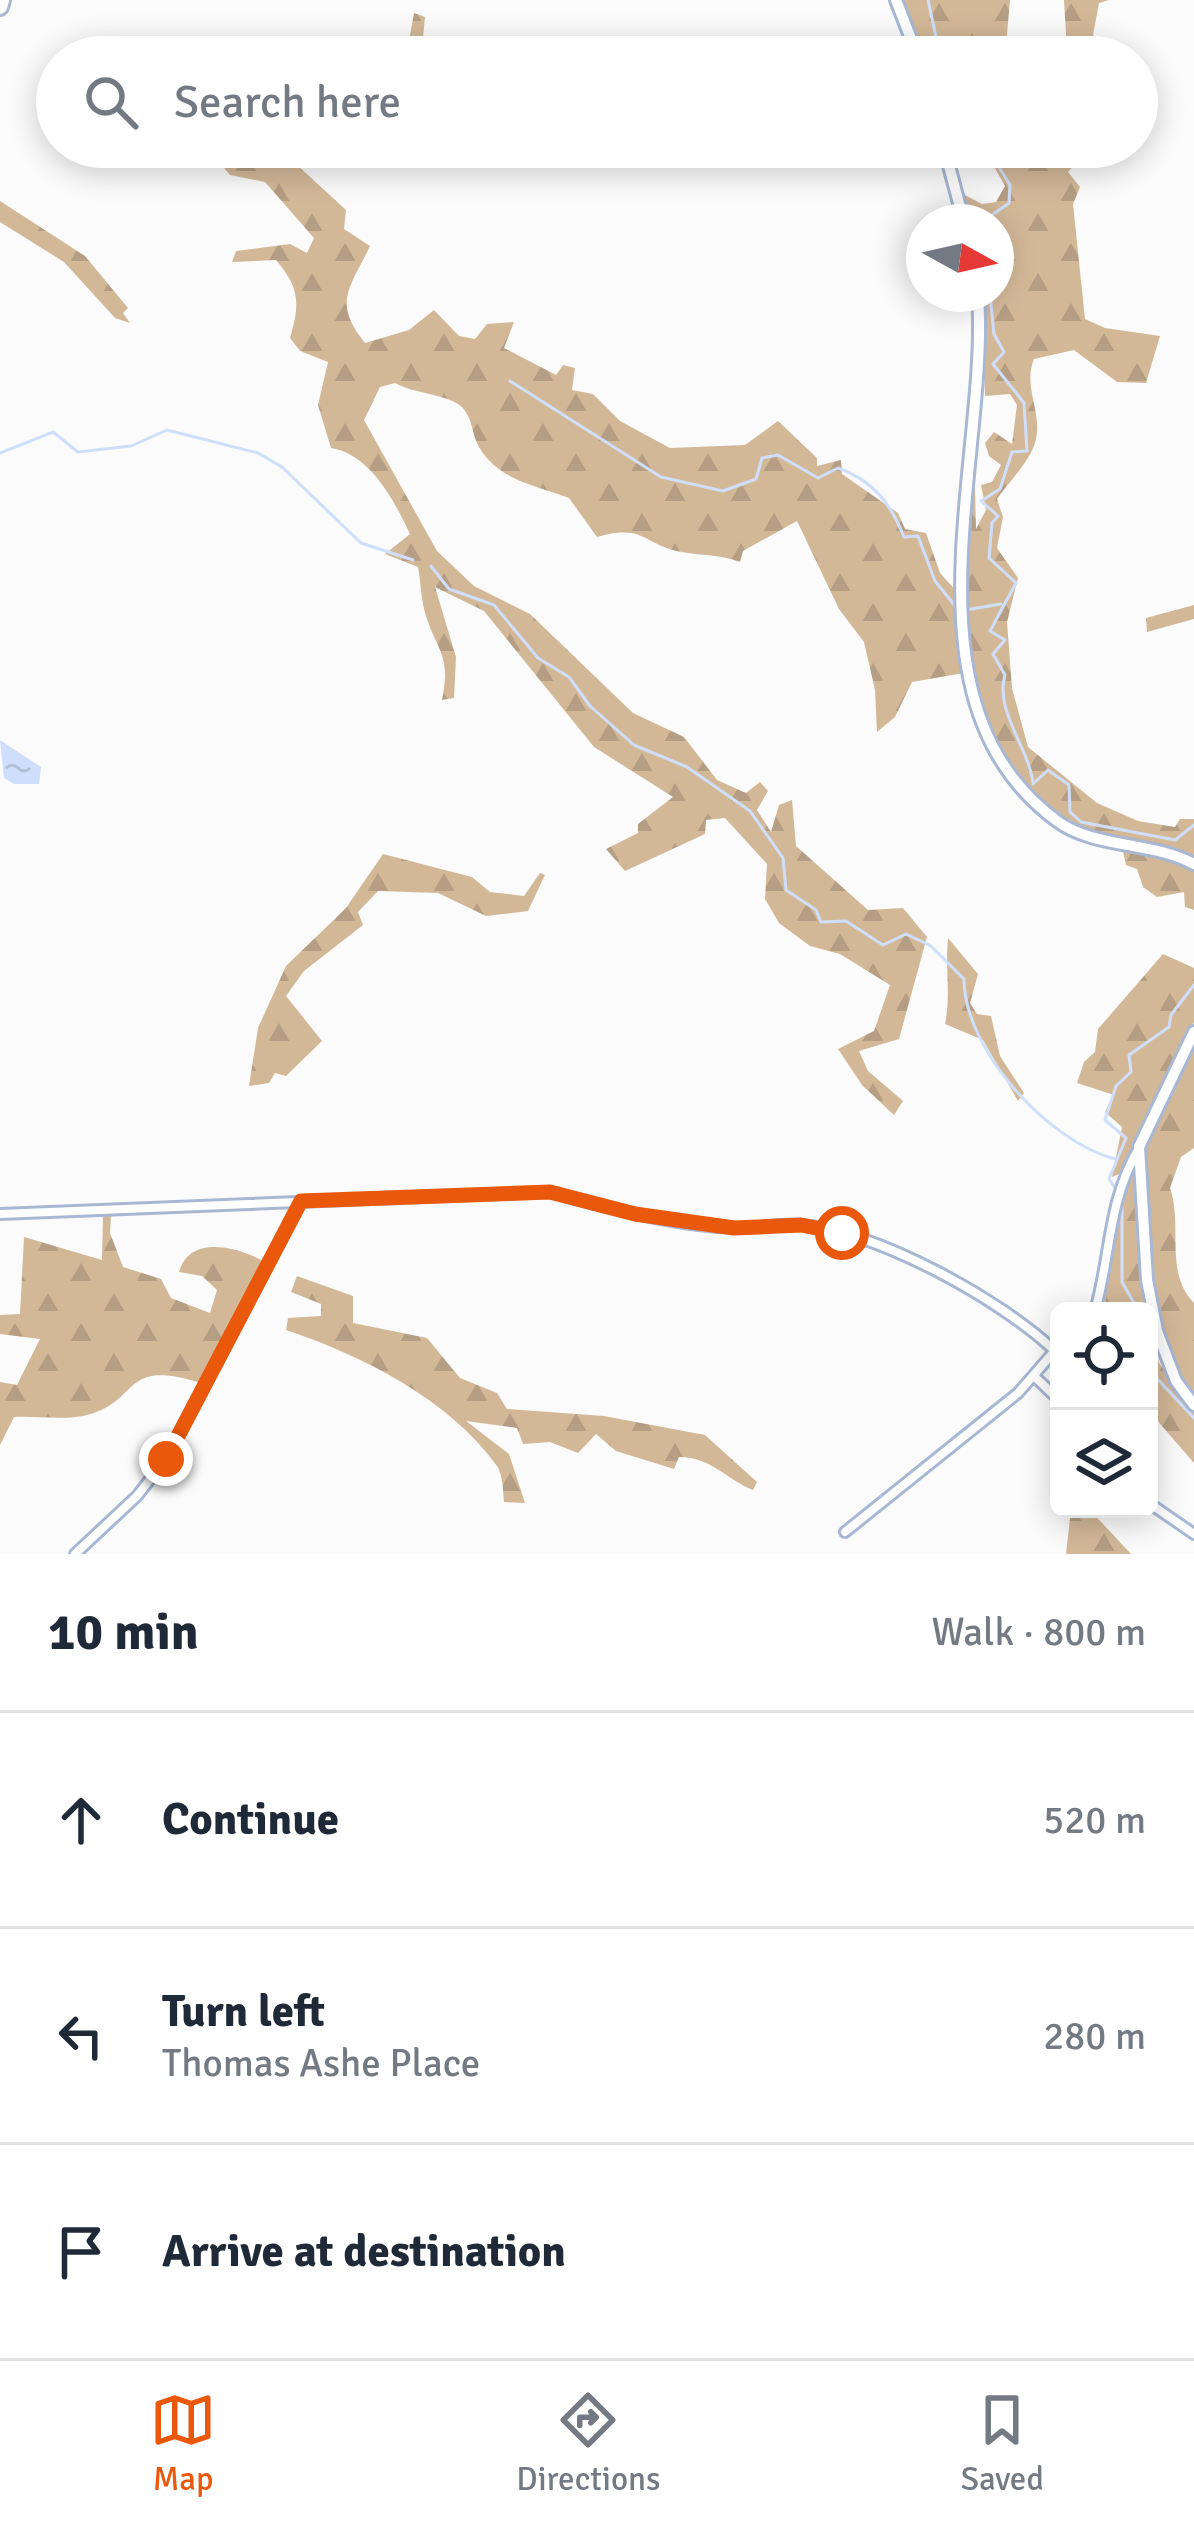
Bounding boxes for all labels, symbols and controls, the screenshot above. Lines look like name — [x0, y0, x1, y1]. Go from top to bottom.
search box — [36, 36, 1158, 168]
icon: search — [78, 69, 144, 135]
text: Search here — [174, 75, 401, 130]
north arrow — [906, 204, 1014, 312]
route start — [815, 1206, 869, 1260]
map controls — [1050, 1302, 1158, 1518]
button: locate — [1050, 1302, 1158, 1410]
button: layers — [1050, 1410, 1158, 1518]
route end — [139, 1432, 193, 1486]
text: 10 min — [48, 1601, 199, 1664]
text: Walk · 800 m — [932, 1608, 1146, 1656]
icon: ahead — [48, 1787, 114, 1853]
text: Continue — [162, 1792, 339, 1847]
text: 520 m — [1043, 1796, 1146, 1844]
text: Turn left — [162, 1984, 325, 2039]
icon: left — [48, 2003, 114, 2069]
text: 280 m — [1043, 2012, 1146, 2060]
text: Thomas Ashe Place — [162, 2039, 480, 2087]
icon: arrive — [48, 2219, 114, 2285]
text: Arrive at destination — [162, 2224, 566, 2279]
tab: Map — [150, 2387, 216, 2500]
tab: Directions — [516, 2387, 661, 2500]
tab: Saved — [961, 2387, 1044, 2500]

